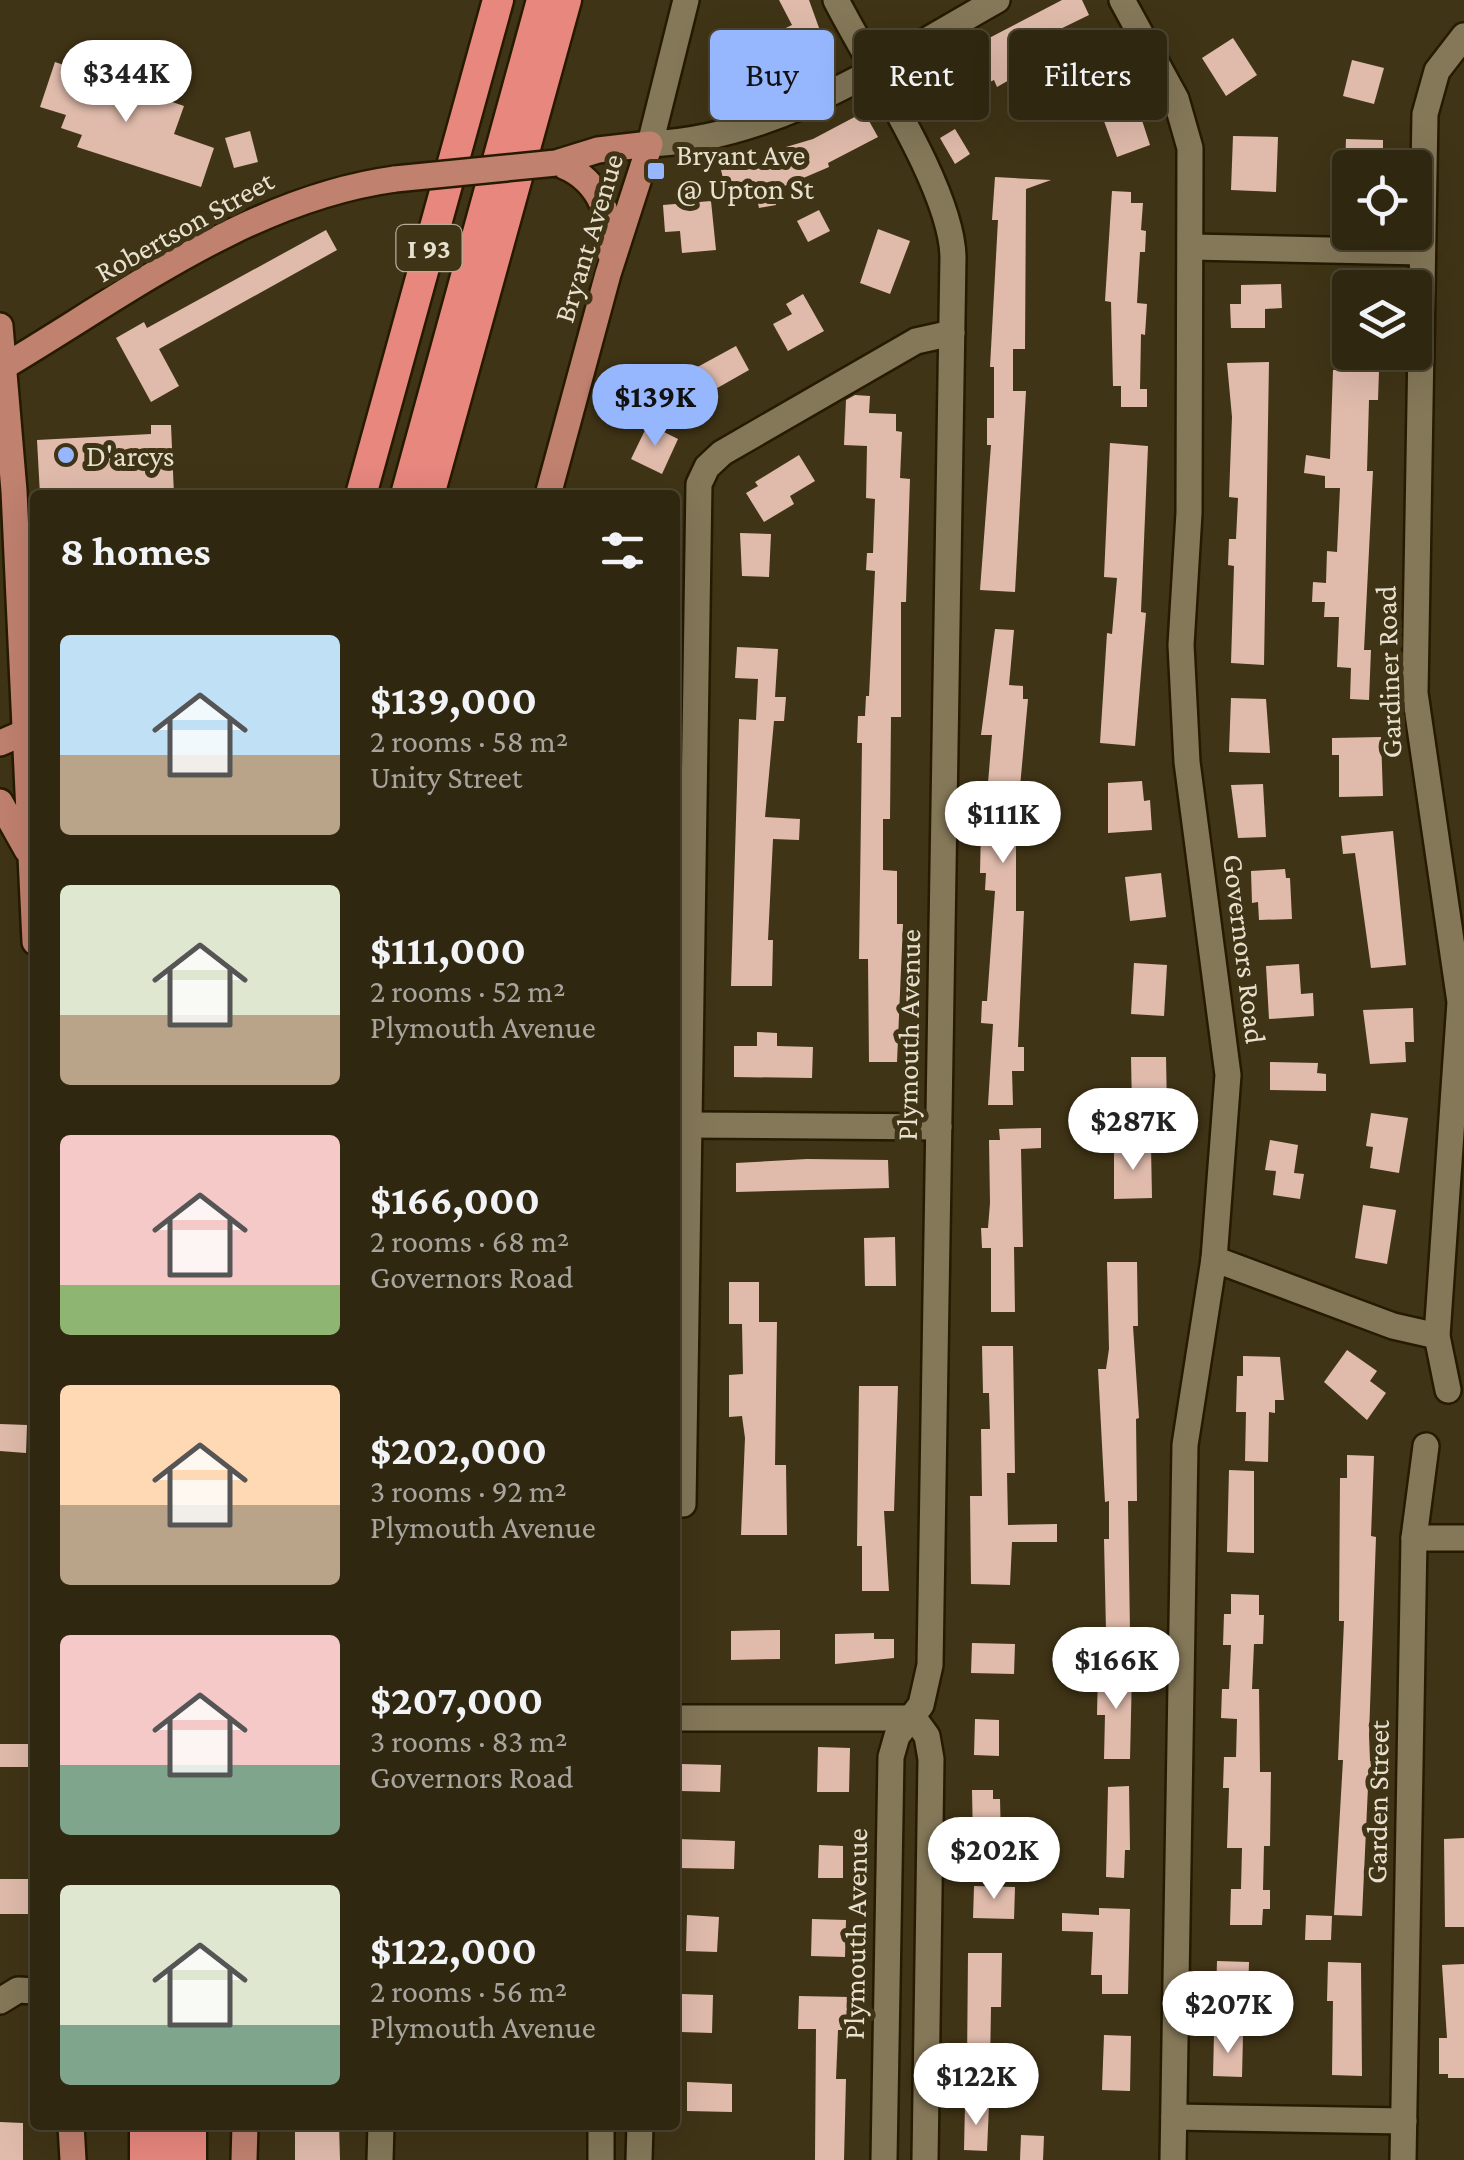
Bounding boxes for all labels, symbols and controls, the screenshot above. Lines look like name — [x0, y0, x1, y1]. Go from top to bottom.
chip: Buy — [710, 30, 834, 120]
chip: Rent — [854, 30, 989, 120]
chip: Filters — [1009, 30, 1167, 120]
pin: $344K — [56, 40, 196, 125]
text: $344K — [83, 54, 169, 90]
place label: Bryant Ave @ Upton St — [676, 138, 815, 206]
street label: Bryant Avenue — [547, 150, 630, 327]
map controls — [1332, 150, 1432, 370]
button: locate — [1332, 150, 1432, 250]
marker: Bryant Ave @ Upton St — [645, 160, 667, 182]
street label: Robertson Street — [89, 163, 280, 289]
road number: I 93 — [396, 225, 462, 271]
button: layers — [1332, 270, 1432, 370]
pin: $139K — [585, 364, 725, 449]
text: $139K — [614, 378, 696, 414]
place label: D'arcys — [86, 439, 175, 473]
marker: D'arcys — [55, 444, 77, 466]
icon: filters — [595, 523, 650, 578]
text: 8 homes — [60, 527, 211, 574]
street label: Gardiner Road — [1368, 585, 1408, 759]
icon: home — [140, 675, 260, 795]
text: $139,000 — [370, 676, 537, 723]
text: 2 rooms · 58 m² — [370, 723, 568, 759]
text: Unity Street — [370, 759, 522, 795]
pin: $111K — [933, 781, 1073, 866]
text: $111K — [967, 795, 1039, 831]
street label: Governors Road — [1217, 852, 1273, 1046]
icon: home — [140, 925, 260, 1045]
text: $111,000 — [370, 926, 526, 973]
street label: Plymouth Avenue — [890, 929, 927, 1141]
text: 2 rooms · 52 m² — [370, 973, 565, 1009]
text: Plymouth Avenue — [370, 1009, 596, 1045]
pin: $287K — [1063, 1088, 1203, 1173]
text: $287K — [1090, 1102, 1176, 1138]
icon: home — [140, 1175, 260, 1295]
text: $166,000 — [370, 1176, 540, 1223]
text: 2 rooms · 68 m² — [370, 1223, 569, 1259]
text: Governors Road — [370, 1259, 574, 1295]
icon: home — [140, 1425, 260, 1545]
text: $202,000 — [370, 1426, 547, 1473]
text: 3 rooms · 92 m² — [370, 1473, 567, 1509]
text: Plymouth Avenue — [370, 1509, 596, 1545]
pin: $166K — [1046, 1627, 1186, 1712]
text: $166K — [1074, 1641, 1158, 1677]
icon: home — [140, 1675, 260, 1795]
text: $207,000 — [370, 1676, 543, 1723]
street label: Garden Street — [1359, 1719, 1395, 1884]
text: 3 rooms · 83 m² — [370, 1723, 568, 1759]
text: Governors Road — [370, 1759, 574, 1795]
pin: $202K — [924, 1817, 1064, 1902]
street label: Plymouth Avenue — [837, 1828, 874, 2040]
text: $202K — [950, 1831, 1038, 1867]
icon: home — [140, 1925, 260, 2045]
text: $122,000 — [370, 1926, 537, 1973]
pin: $207K — [1158, 1971, 1298, 2056]
text: 2 rooms · 56 m² — [370, 1973, 567, 2009]
text: $207K — [1185, 1985, 1271, 2021]
text: Plymouth Avenue — [370, 2009, 596, 2045]
pin: $122K — [906, 2043, 1046, 2128]
text: $122K — [936, 2057, 1016, 2093]

